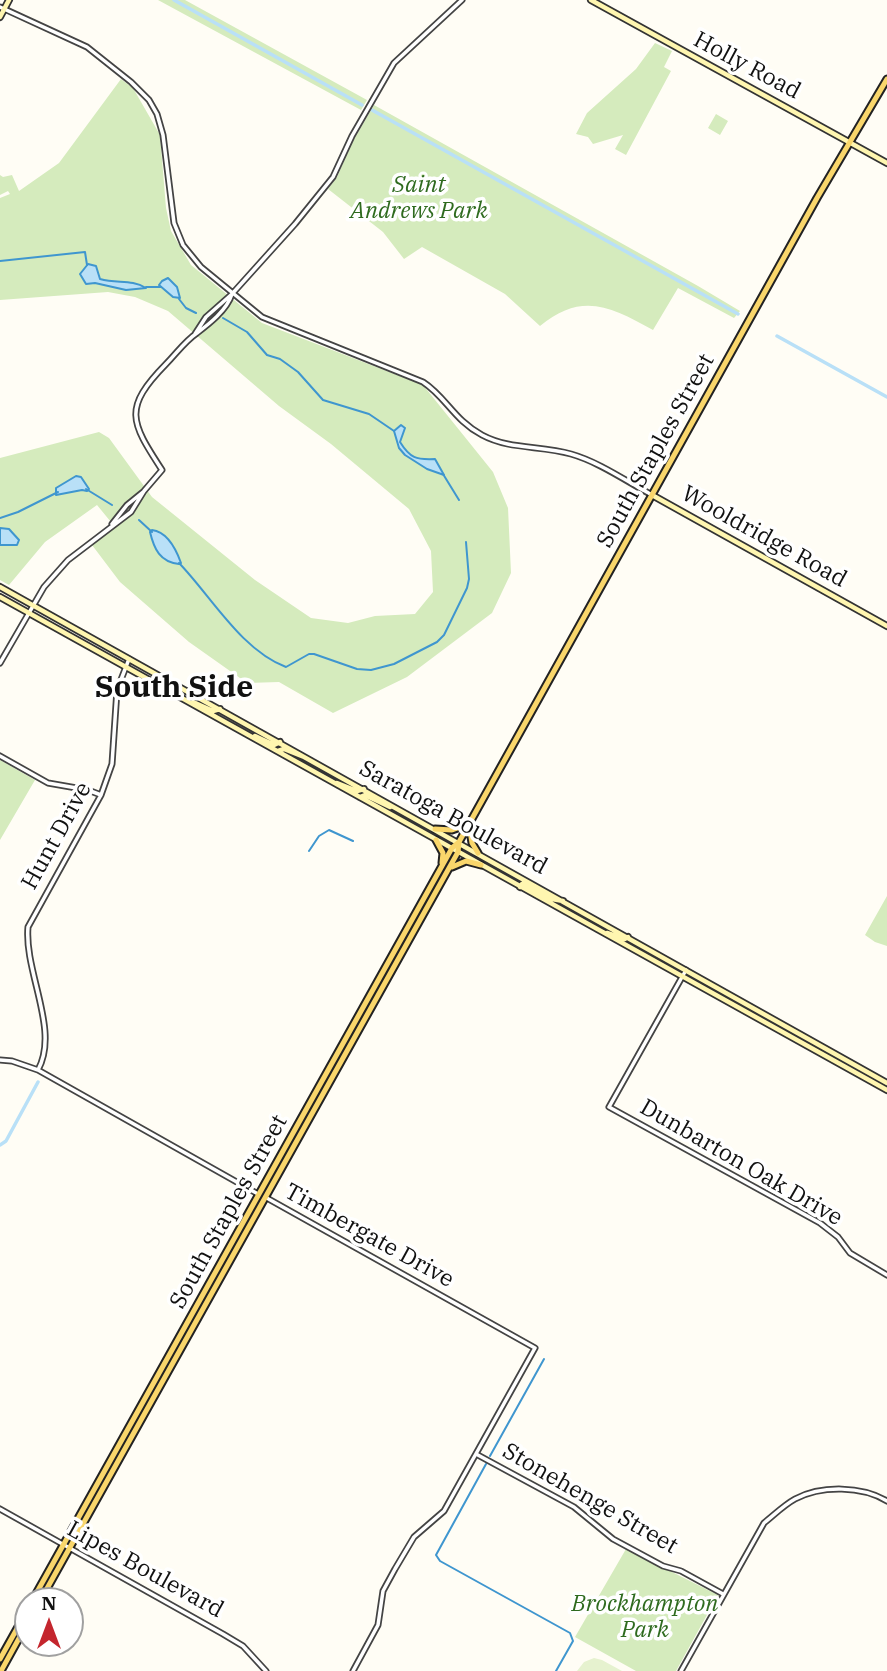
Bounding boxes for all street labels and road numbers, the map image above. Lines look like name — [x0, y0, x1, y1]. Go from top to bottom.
street label: Holly Road — [689, 26, 805, 106]
street label: South Staples Street — [591, 349, 721, 553]
street label: Wooldridge Road — [677, 480, 851, 594]
street label: Saratoga Boulevard — [354, 755, 552, 881]
street label: Hunt Drive — [16, 777, 98, 895]
street label: Dunbarton Oak Drive — [635, 1094, 847, 1232]
street label: South Staples Street — [164, 1110, 294, 1314]
street label: Timbergate Drive — [280, 1178, 458, 1294]
street label: Stonehenge Street — [498, 1438, 682, 1560]
street label: Lipes Boulevard — [62, 1516, 228, 1624]

